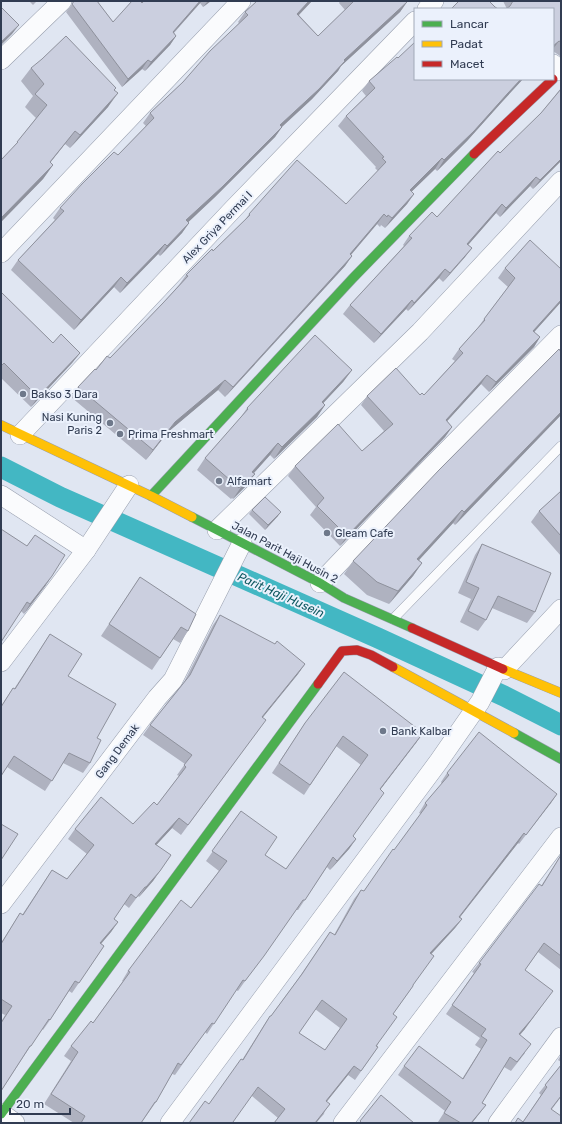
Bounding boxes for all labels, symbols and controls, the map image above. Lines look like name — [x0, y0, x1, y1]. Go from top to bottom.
legend — [414, 8, 554, 80]
text: Lancar — [450, 17, 489, 31]
text: Padat — [450, 37, 483, 51]
text: Macet — [450, 57, 484, 71]
street label: Alex Griya Permai I — [180, 189, 255, 266]
place label: Bakso 3 Dara — [31, 388, 98, 401]
marker: Bakso 3 Dara — [18, 389, 28, 399]
place label: Nasi Kuning Paris 2 — [42, 411, 102, 437]
marker: Nasi Kuning Paris 2 — [105, 418, 115, 428]
place label: Prima Freshmart — [128, 428, 214, 441]
marker: Prima Freshmart — [115, 429, 125, 439]
place label: Alfamart — [227, 475, 272, 488]
marker: Alfamart — [214, 476, 224, 486]
street label: Jalan Parit Haji Husin 2 — [229, 519, 340, 586]
place label: Gleam Cafe — [335, 527, 394, 540]
marker: Gleam Cafe — [322, 528, 332, 538]
water label: Parit Haji Husein — [236, 570, 326, 620]
street label: Gang Demak — [93, 721, 142, 781]
place label: Bank Kalbar — [391, 725, 452, 738]
marker: Bank Kalbar — [378, 726, 388, 736]
scale bar — [10, 1090, 70, 1116]
text: 20 m — [16, 1097, 44, 1111]

